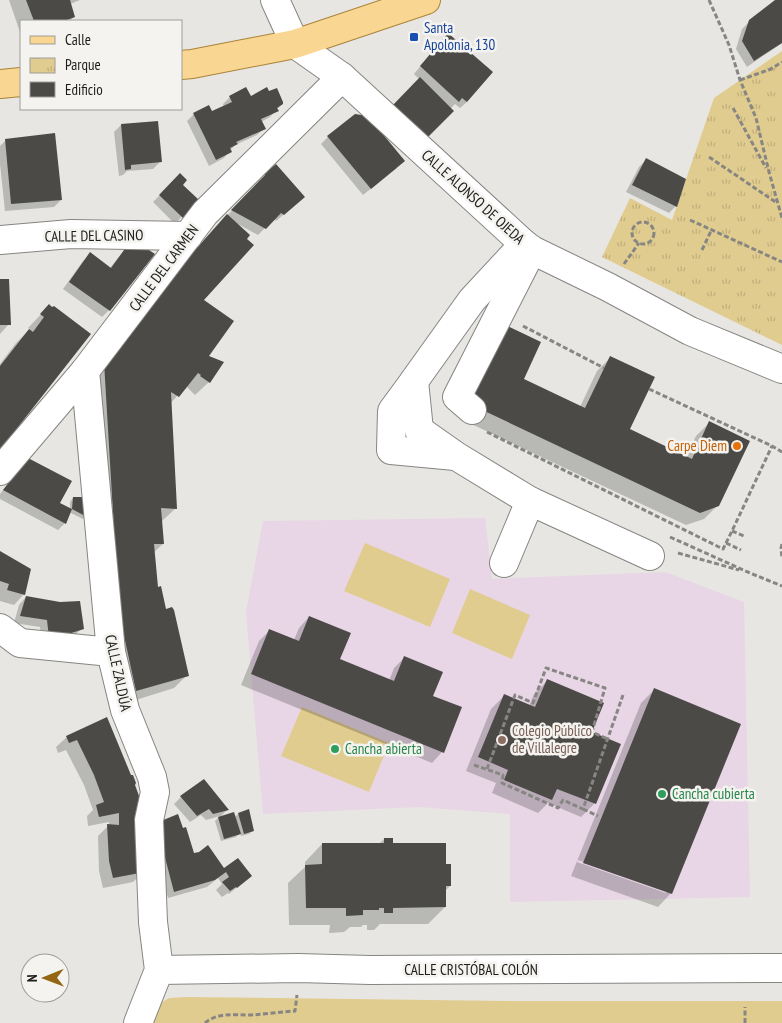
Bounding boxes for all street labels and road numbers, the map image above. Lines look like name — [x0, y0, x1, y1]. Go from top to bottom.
street label: CALLE ALONSO DE OJEDA — [418, 145, 529, 249]
street label: CALLE DEL CARMEN — [125, 221, 202, 315]
street label: CALLE DEL CASINO — [45, 225, 143, 246]
street label: CALLE ZALDÚA — [101, 633, 136, 714]
street label: CALLE CRISTÓBAL COLÓN — [404, 960, 538, 979]

